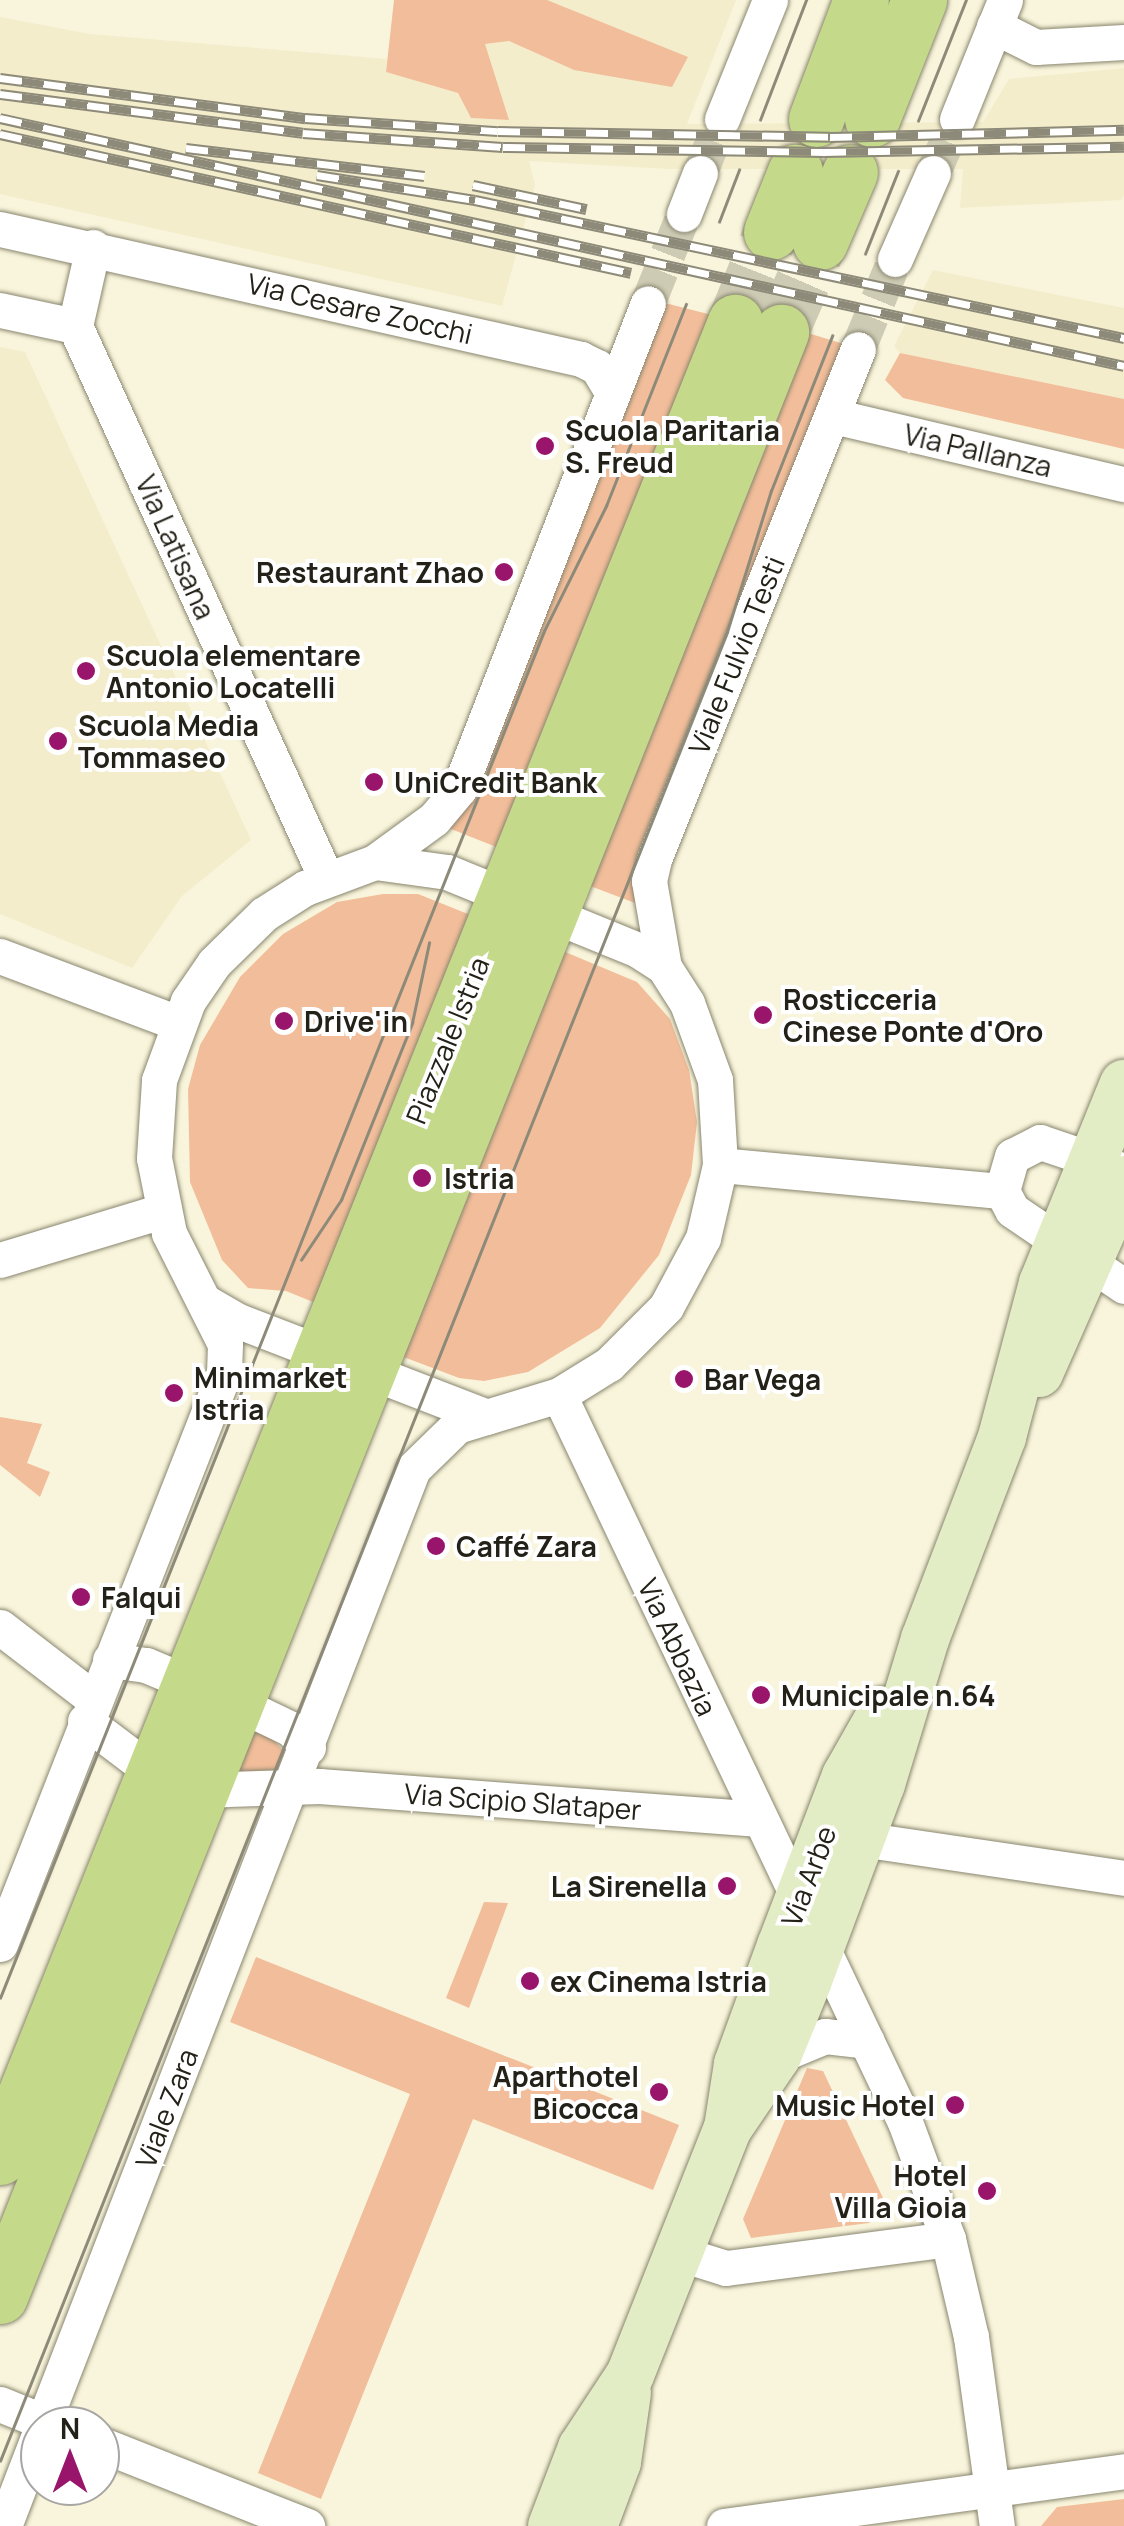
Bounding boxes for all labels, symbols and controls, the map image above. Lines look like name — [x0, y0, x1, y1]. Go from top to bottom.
street label: Via Cesare Zocchi — [244, 266, 476, 350]
place label: Scuola Paritaria S. Freud — [565, 413, 780, 479]
street label: Via Pallanza — [901, 417, 1055, 483]
marker: Scuola Paritaria S. Freud — [534, 435, 556, 457]
street label: Via Latisana — [129, 470, 223, 624]
street label: Viale Fulvio Testi — [681, 551, 791, 759]
place label: Restaurant Zhao — [256, 555, 484, 589]
marker: Restaurant Zhao — [493, 561, 515, 583]
place label: Scuola elementare Antonio Locatelli — [106, 638, 361, 704]
marker: Scuola elementare Antonio Locatelli — [75, 660, 97, 682]
place label: Scuola Media Tommaseo — [78, 708, 259, 774]
marker: Scuola Media Tommaseo — [47, 730, 69, 752]
place label: UniCredit Bank — [394, 765, 597, 799]
marker: UniCredit Bank — [363, 771, 385, 793]
street label: Piazzale Istria — [398, 952, 496, 1128]
place label: Rosticceria Cinese Ponte d'Oro — [783, 982, 1043, 1048]
place label: Drive'in — [304, 1004, 408, 1038]
marker: Rosticceria Cinese Ponte d'Oro — [752, 1004, 774, 1026]
marker: Drive'in — [273, 1010, 295, 1032]
place label: Istria — [444, 1161, 514, 1195]
marker: Istria — [409, 1165, 435, 1191]
place label: Minimarket Istria — [194, 1360, 347, 1426]
place label: Bar Vega — [704, 1362, 821, 1396]
marker: Bar Vega — [673, 1368, 695, 1390]
marker: Minimarket Istria — [163, 1382, 185, 1404]
place label: Caffé Zara — [456, 1529, 597, 1563]
marker: Caffé Zara — [425, 1535, 447, 1557]
street label: Via Abbazia — [632, 1573, 724, 1721]
place label: Falqui — [101, 1580, 182, 1614]
marker: Falqui — [70, 1586, 92, 1608]
place label: Municipale n.64 — [781, 1678, 996, 1712]
marker: Municipale n.64 — [750, 1684, 772, 1706]
street label: Via Scipio Slataper — [403, 1776, 643, 1826]
street label: Via Arbe — [774, 1821, 842, 1931]
place label: La Sirenella — [551, 1869, 707, 1903]
marker: La Sirenella — [716, 1875, 738, 1897]
place label: ex Cinema Istria — [550, 1964, 767, 1998]
marker: ex Cinema Istria — [519, 1970, 541, 1992]
street label: Viale Zara — [128, 2044, 204, 2172]
place label: Aparthotel Bicocca — [493, 2059, 639, 2125]
marker: Aparthotel Bicocca — [648, 2081, 670, 2103]
place label: Music Hotel — [775, 2088, 935, 2122]
marker: Music Hotel — [944, 2094, 966, 2116]
place label: Hotel Villa Gioia — [835, 2158, 967, 2224]
marker: Hotel Villa Gioia — [976, 2180, 998, 2202]
north arrow — [20, 2406, 120, 2506]
text: N — [60, 2409, 80, 2447]

